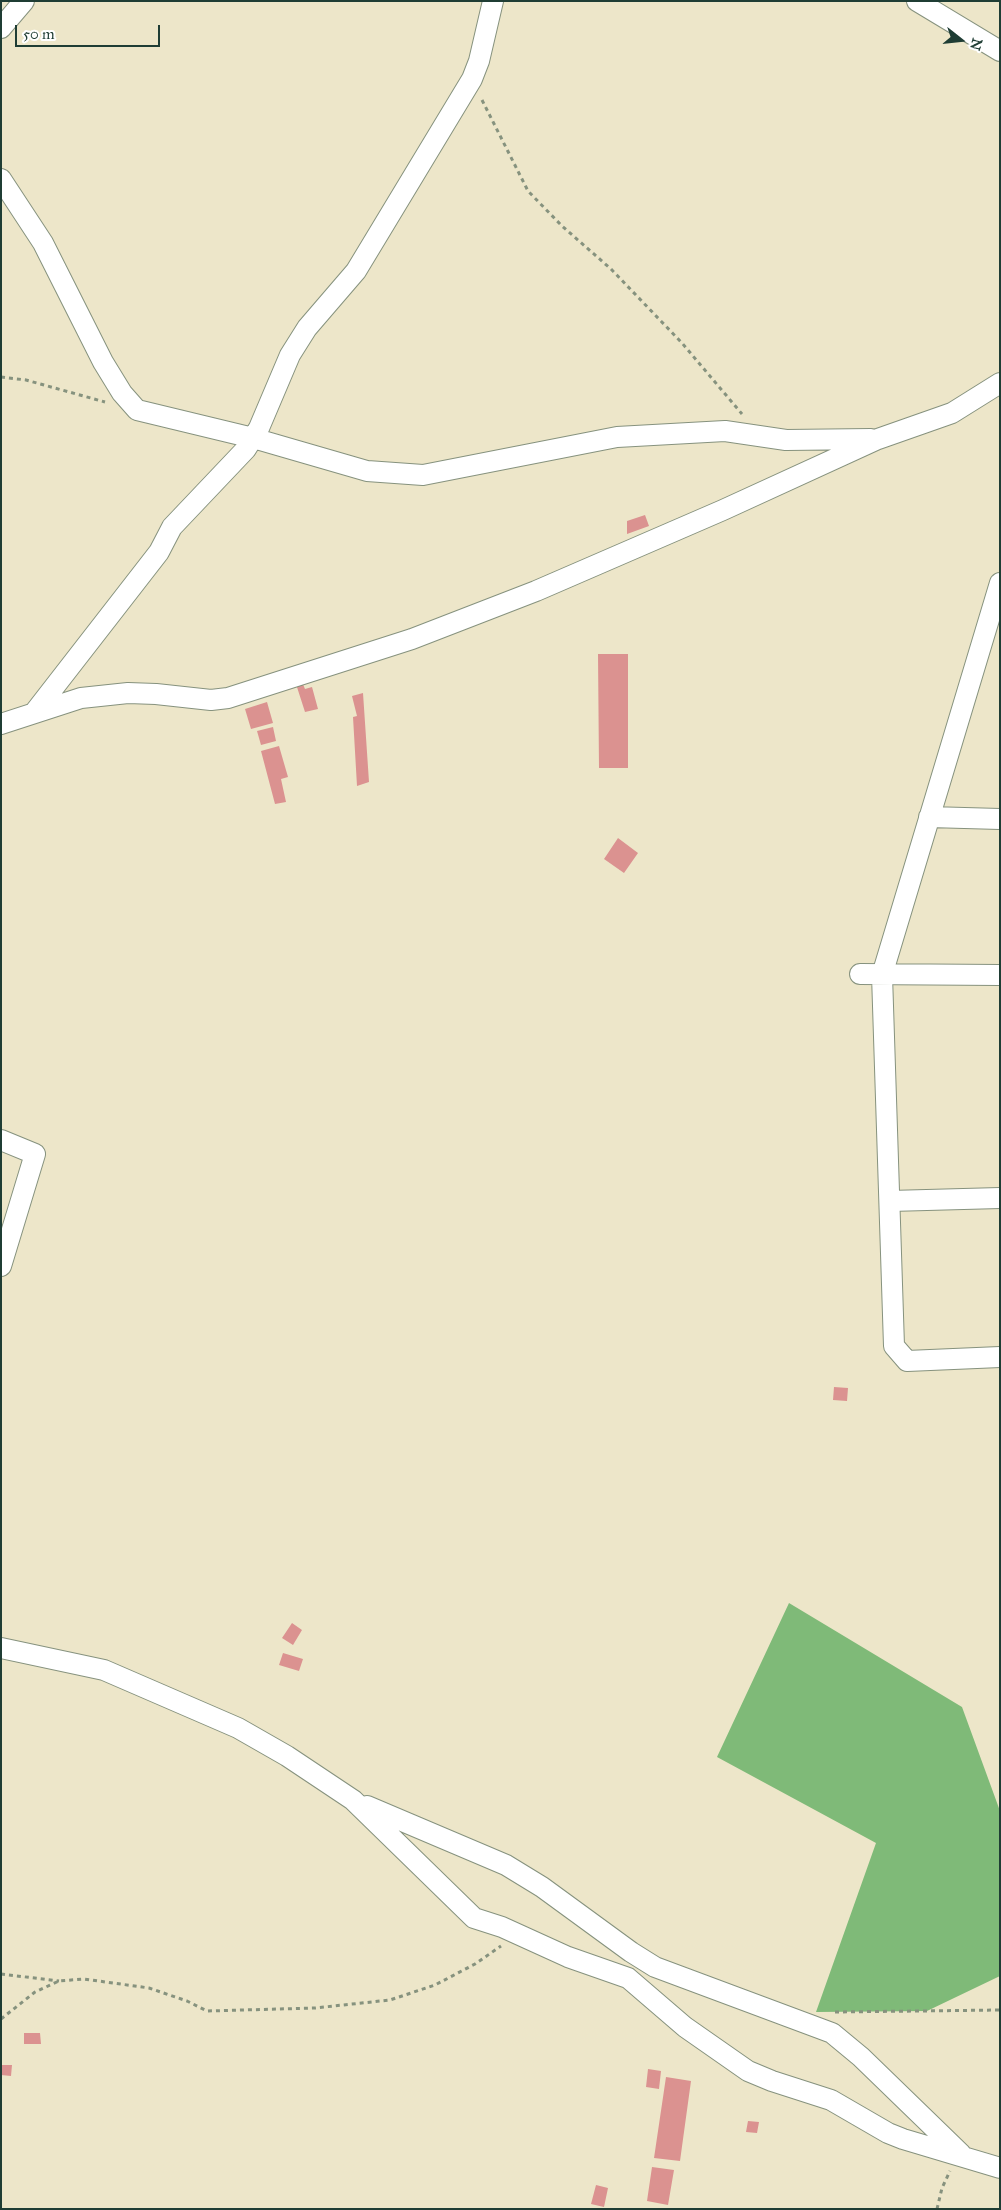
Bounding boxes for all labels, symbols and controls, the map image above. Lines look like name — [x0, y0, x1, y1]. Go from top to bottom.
scale bar — [18, 15, 162, 47]
north arrow — [936, 15, 986, 65]
text: 50 m — [23, 25, 55, 43]
text: N — [966, 36, 986, 52]

